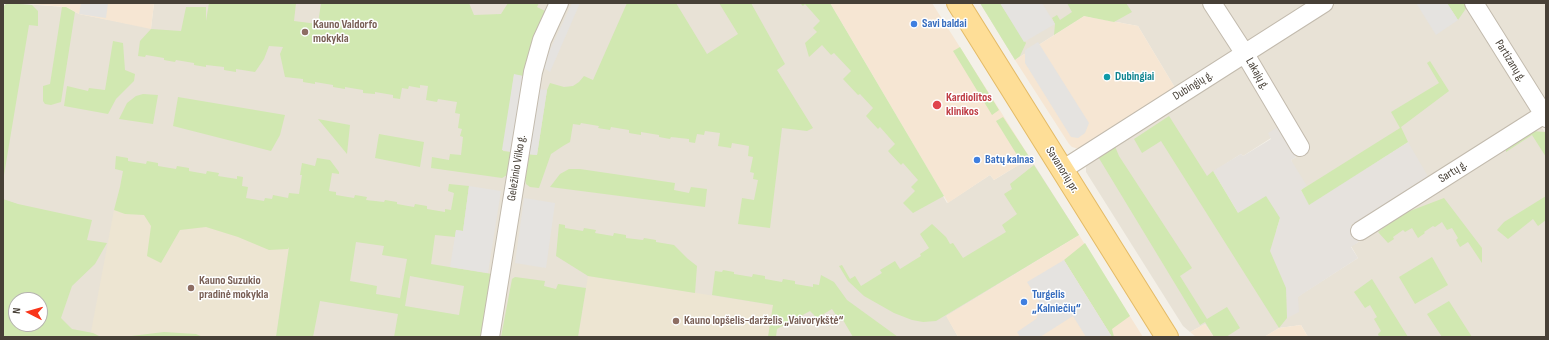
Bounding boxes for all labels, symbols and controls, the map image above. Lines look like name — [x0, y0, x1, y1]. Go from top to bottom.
place label: Savi baldai — [922, 17, 967, 31]
place label: Kauno Valdorfo mokykla — [313, 18, 377, 46]
marker: Savi baldai — [909, 19, 919, 29]
marker: Kauno Valdorfo mokykla — [300, 27, 310, 37]
street label: Partizanų g. — [1491, 37, 1529, 85]
street label: Lakajų g. — [1242, 56, 1272, 92]
street label: Dubingių g. — [1170, 68, 1216, 104]
place label: Dubingiai — [1115, 70, 1154, 84]
marker: Dubingiai — [1102, 72, 1112, 82]
place label: Kardiolitos klinikos — [946, 91, 992, 119]
marker: Kardiolitos klinikos — [931, 99, 943, 111]
street label: Geležinio Vilko g. — [505, 134, 529, 202]
street label: Savanorių pr. — [1042, 144, 1082, 196]
place label: Batų kalnas — [985, 153, 1034, 167]
marker: Batų kalnas — [972, 155, 982, 165]
street label: Sartų g. — [1436, 158, 1470, 186]
place label: Kauno Suzukio pradinė mokykla — [199, 274, 268, 302]
marker: Kauno Suzukio pradinė mokykla — [186, 283, 196, 293]
place label: Turgelis „Kalniečių“ — [1032, 288, 1081, 316]
north arrow — [8, 292, 48, 332]
marker: Turgelis „Kalniečių“ — [1019, 297, 1029, 307]
text: N — [10, 307, 23, 314]
place label: Kauno lopšelis-darželis „Vaivorykštė“ — [684, 314, 843, 328]
marker: Kauno lopšelis-darželis „Vaivorykštė“ — [671, 316, 681, 326]

